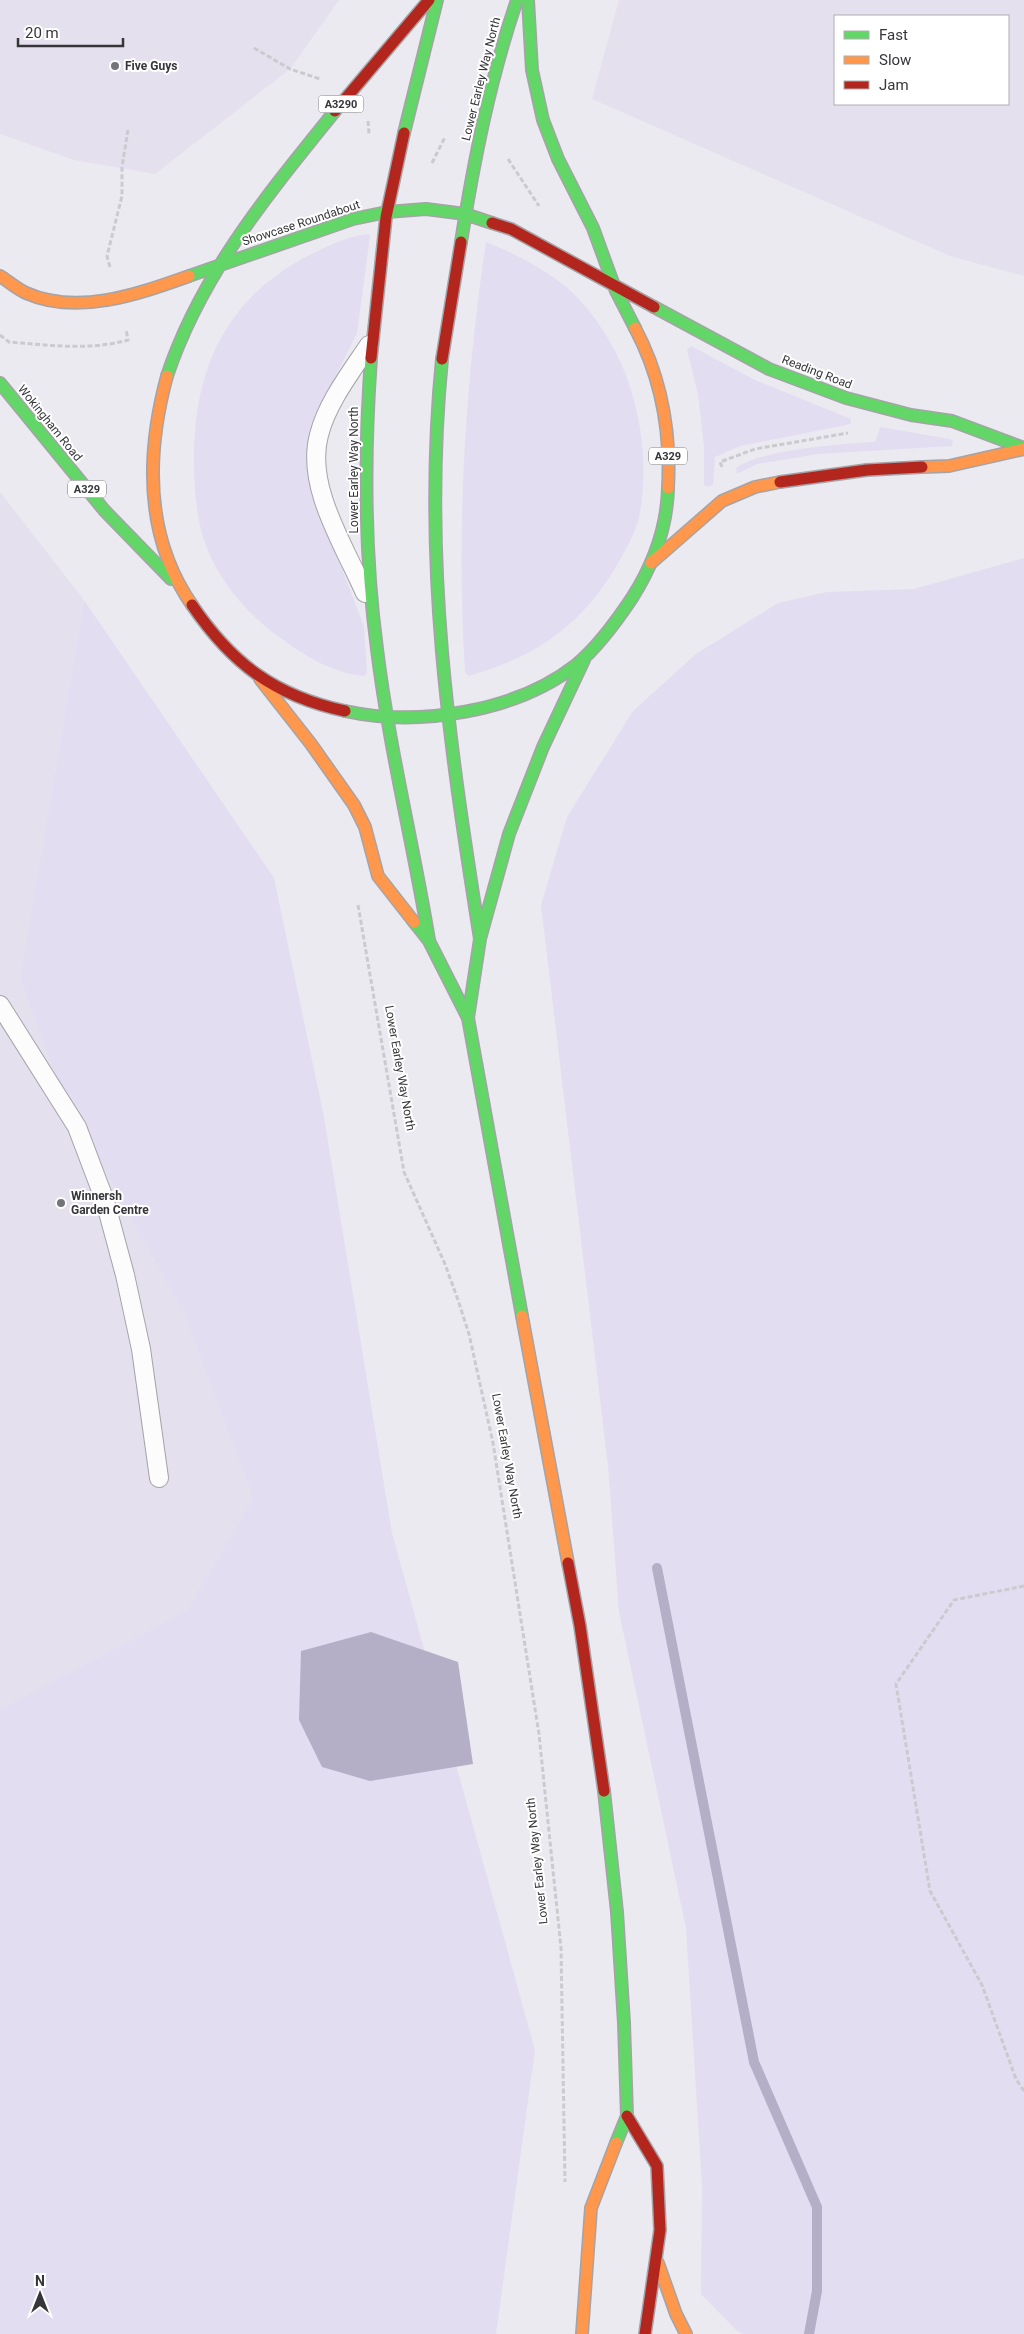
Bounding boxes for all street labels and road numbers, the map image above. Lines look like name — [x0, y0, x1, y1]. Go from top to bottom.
street label: Lower Earley Way North — [459, 16, 503, 142]
road number: A3290 — [318, 96, 364, 112]
street label: Showcase Roundabout — [240, 197, 362, 249]
street label: Reading Road — [780, 352, 854, 392]
street label: Wokingham Road — [15, 382, 85, 464]
street label: Lower Earley Way North — [347, 407, 361, 533]
road number: A329 — [649, 448, 687, 464]
road number: A329 — [68, 480, 106, 498]
street label: Lower Earley Way North — [382, 1004, 418, 1132]
street label: Lower Earley Way North — [489, 1392, 525, 1520]
street label: Lower Earley Way North — [523, 1797, 551, 1925]

